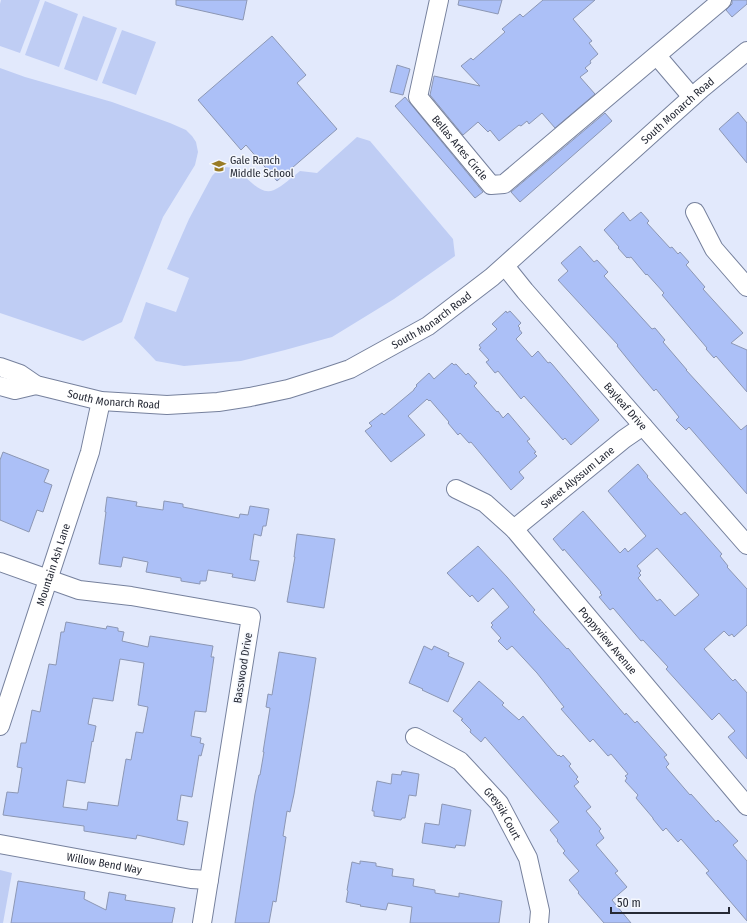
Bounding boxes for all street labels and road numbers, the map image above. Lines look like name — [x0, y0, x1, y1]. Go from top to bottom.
street label: South Monarch Road — [638, 75, 717, 146]
street label: Bellas Artes Circle — [429, 112, 491, 183]
street label: South Monarch Road — [389, 289, 474, 351]
street label: Bayleaf Drive — [601, 380, 650, 433]
street label: South Monarch Road — [66, 387, 160, 411]
street label: Sweet Alyssum Lane — [538, 443, 617, 511]
street label: Mountain Ash Lane — [34, 522, 73, 607]
street label: Poppyview Avenue — [576, 604, 640, 677]
street label: Basswood Drive — [231, 632, 255, 704]
street label: Greysik Court — [481, 785, 524, 842]
street label: Willow Bend Way — [66, 850, 143, 876]

